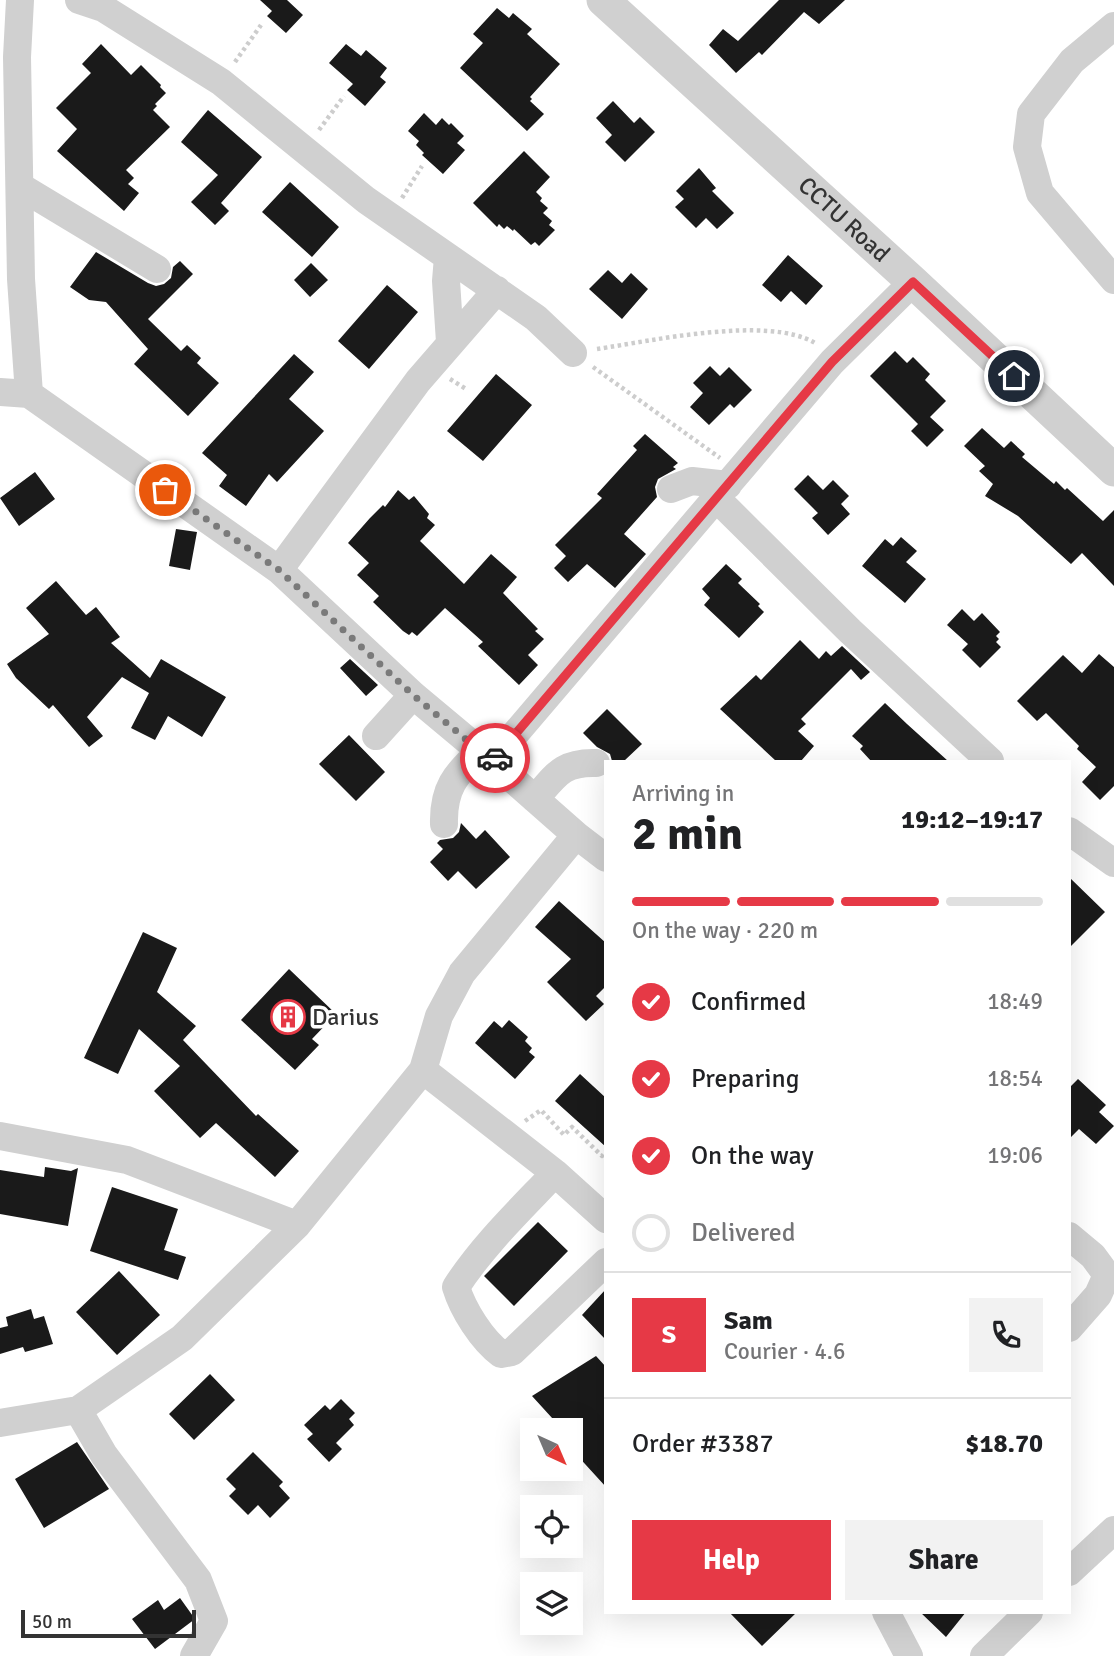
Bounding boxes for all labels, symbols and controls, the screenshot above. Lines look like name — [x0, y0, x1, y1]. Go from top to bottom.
street label: CCTU Road — [792, 170, 896, 269]
pin — [984, 346, 1044, 406]
icon: home — [995, 357, 1033, 395]
pin — [135, 460, 195, 520]
icon: bag — [146, 471, 184, 509]
courier — [460, 723, 530, 793]
icon: car — [476, 739, 514, 777]
text: Arriving in — [632, 779, 734, 808]
text: 19:12–19:17 — [901, 804, 1043, 836]
text: 2 min — [632, 806, 743, 862]
text: On the way · 220 m — [632, 916, 818, 945]
icon: check — [632, 983, 670, 1021]
text: Confirmed — [691, 986, 806, 1018]
text: 18:49 — [987, 987, 1043, 1016]
building icon: Darius — [269, 998, 307, 1036]
place label: Darius — [312, 1002, 379, 1032]
icon: check — [632, 1060, 670, 1098]
text: Preparing — [691, 1063, 799, 1095]
text: 18:54 — [987, 1064, 1043, 1093]
icon: check — [632, 1137, 670, 1175]
text: On the way — [691, 1140, 814, 1172]
text: 19:06 — [987, 1141, 1043, 1170]
text: Delivered — [691, 1217, 796, 1249]
button: phone — [969, 1298, 1043, 1372]
text: Sam — [724, 1305, 773, 1337]
text: S — [662, 1319, 676, 1351]
text: Courier · 4.6 — [724, 1337, 845, 1366]
north arrow — [520, 1418, 583, 1480]
map controls — [520, 1418, 583, 1635]
text: Order #3387 — [632, 1428, 773, 1460]
text: $18.70 — [965, 1428, 1043, 1460]
button: locate — [520, 1495, 583, 1558]
button: Help — [632, 1520, 831, 1600]
button: Share — [845, 1520, 1043, 1600]
button: layers — [520, 1572, 583, 1635]
scale bar — [21, 1607, 196, 1639]
text: 50 m — [32, 1610, 72, 1634]

